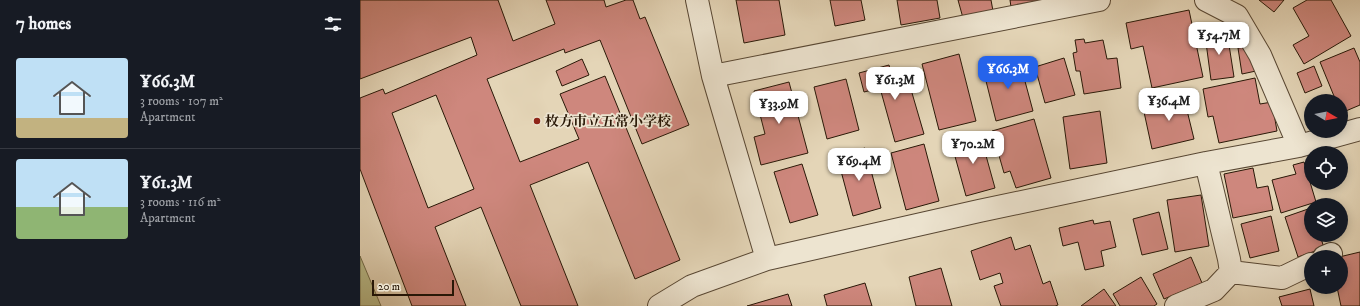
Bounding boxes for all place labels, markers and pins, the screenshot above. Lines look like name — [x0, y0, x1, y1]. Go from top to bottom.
pin: ¥54.7M — [1186, 22, 1252, 56]
pin: ¥66.3M — [975, 56, 1041, 90]
pin: ¥61.3M — [862, 67, 928, 101]
pin: ¥36.4M — [1136, 88, 1202, 122]
pin: ¥33.9M — [746, 91, 812, 125]
place label: 枚方市立五常小学校 — [545, 113, 671, 131]
marker: 枚方市立五常小学校 — [532, 116, 542, 126]
pin: ¥70.2M — [940, 131, 1006, 165]
pin: ¥69.4M — [826, 148, 892, 182]

